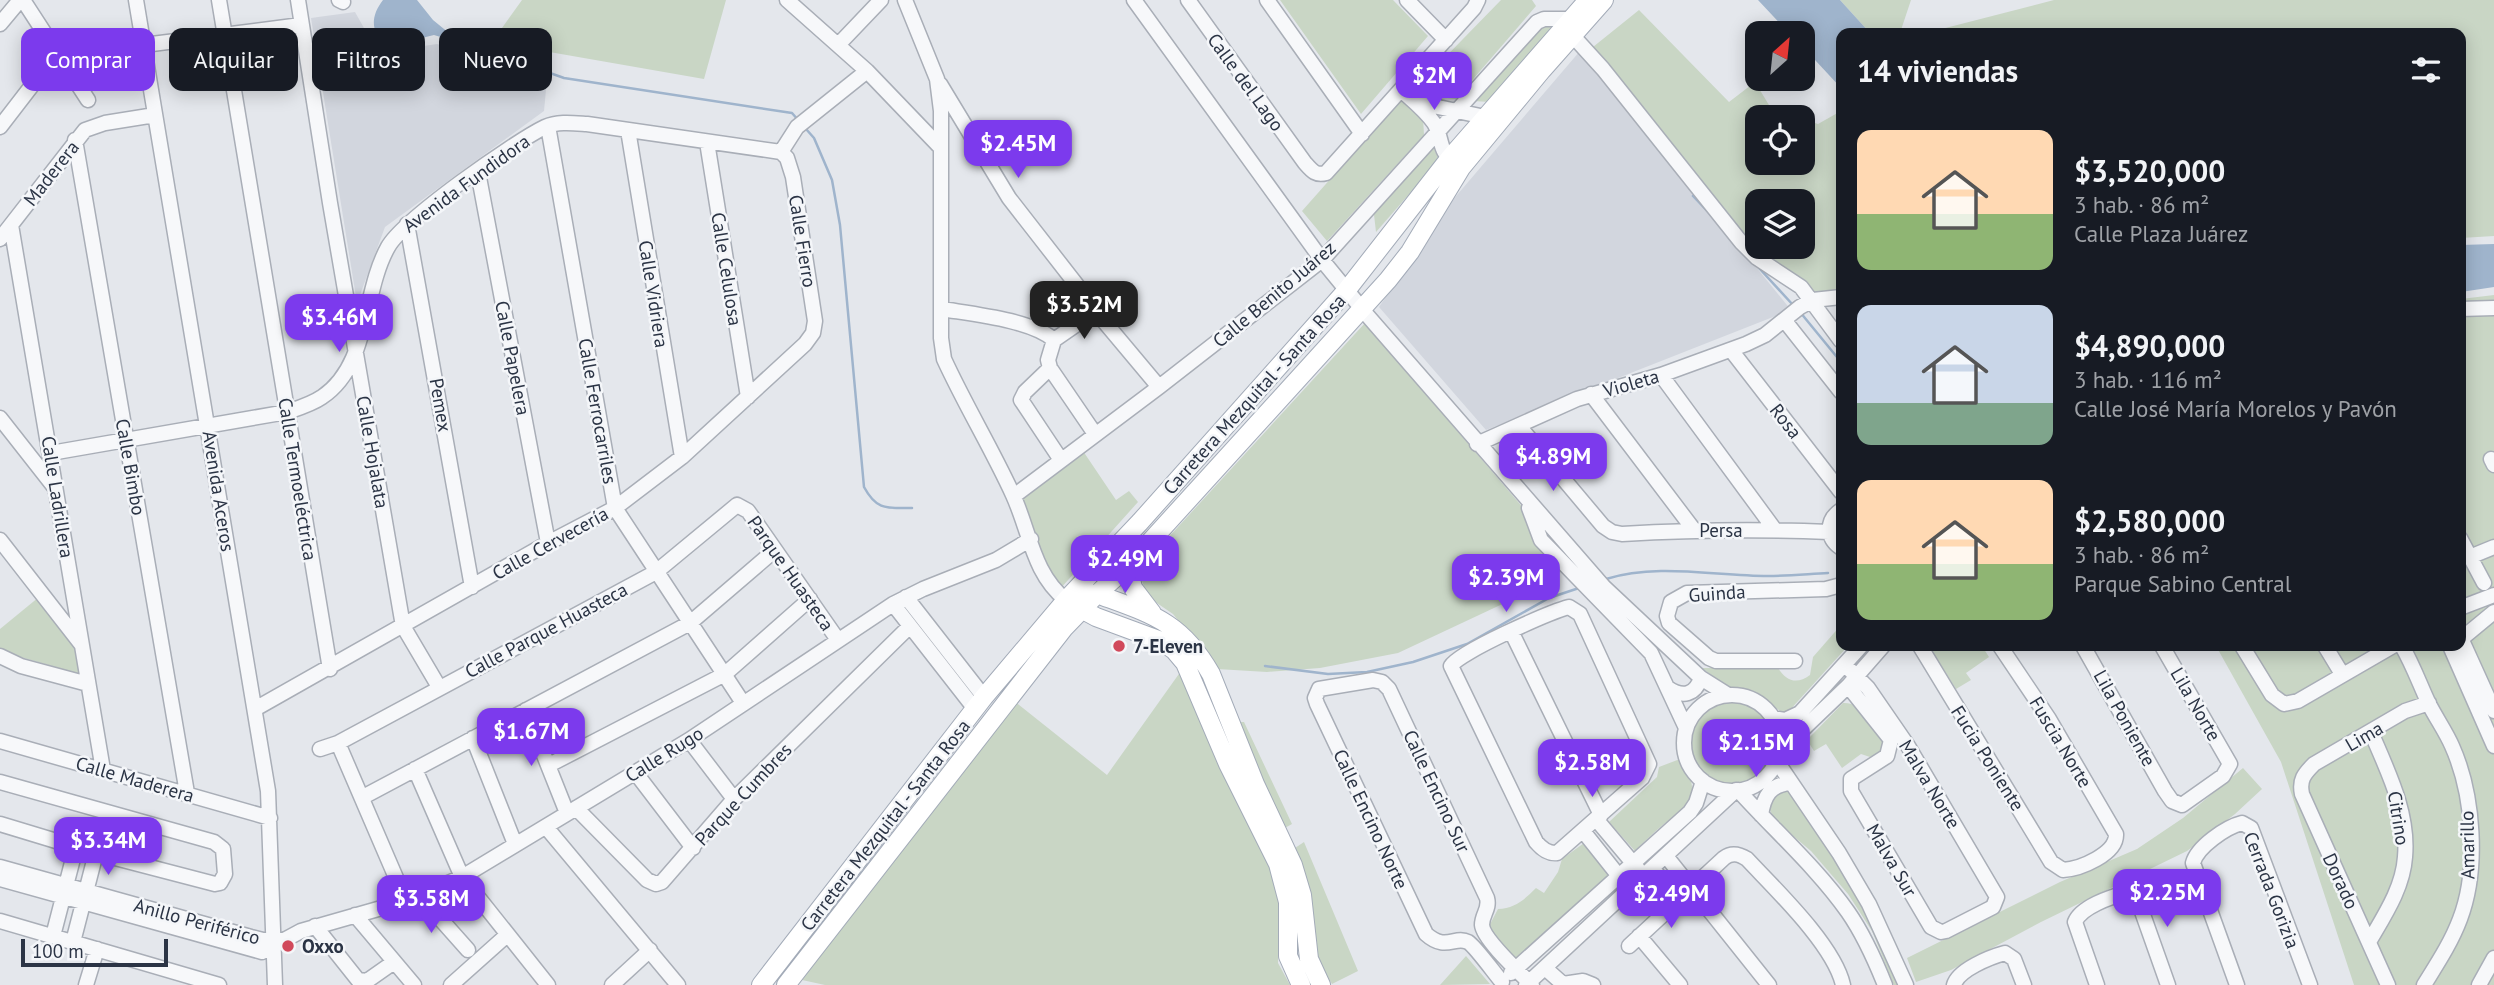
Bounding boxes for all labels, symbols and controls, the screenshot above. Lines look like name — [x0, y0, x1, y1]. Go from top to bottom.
north arrow — [1745, 21, 1815, 91]
map controls — [1745, 21, 1815, 259]
chip: Comprar — [21, 28, 155, 91]
chip: Alquilar — [169, 28, 298, 91]
chip: Filtros — [312, 28, 425, 91]
chip: Nuevo — [439, 28, 552, 91]
street label: Calle del Lago — [1202, 28, 1290, 136]
text: 14 viviendas — [1857, 51, 2018, 90]
icon: filters — [2407, 51, 2445, 89]
pin: $2M — [1400, 52, 1468, 112]
text: $2M — [1412, 60, 1456, 89]
button: locate — [1745, 105, 1815, 175]
pin: $2.45M — [961, 120, 1075, 180]
text: $2.45M — [980, 128, 1056, 157]
street label: Avenida Fundidora — [398, 129, 534, 237]
street label: Maderera — [18, 136, 84, 210]
text: $3,520,000 — [2074, 151, 2225, 190]
icon: home — [1913, 158, 1997, 242]
button: layers — [1745, 189, 1815, 259]
text: 3 hab. · 86 m² — [2074, 190, 2209, 219]
street label: Calle Fierro — [784, 193, 822, 289]
street label: Calle Celulosa — [706, 211, 748, 327]
text: Calle Plaza Juárez — [2074, 219, 2248, 248]
street label: Calle Benito Juárez — [1208, 236, 1340, 352]
street label: Calle Vidriera — [634, 239, 674, 349]
pin: $3.52M — [1027, 282, 1141, 341]
text: $3.52M — [1046, 289, 1122, 318]
street label: Carretera Mezquital - Santa Rosa — [1158, 289, 1350, 499]
pin: $3.46M — [282, 294, 396, 354]
street label: Calle Papelera — [490, 299, 536, 417]
text: $3.46M — [301, 302, 377, 331]
text: $4,890,000 — [2074, 326, 2225, 365]
icon: home — [1913, 333, 1997, 417]
street label: Calle Ferrocarriles — [573, 336, 623, 486]
street label: Violeta — [1599, 364, 1662, 403]
text: 3 hab. · 116 m² — [2074, 365, 2222, 394]
street label: Pemex — [424, 376, 458, 434]
street label: Calle Hojalata — [351, 394, 395, 510]
text: Calle José María Morelos y Pavón — [2074, 394, 2397, 423]
street label: Calle Termoeléctrica — [273, 396, 323, 562]
street label: Rosa — [1765, 399, 1807, 443]
street label: Calle Bimbo — [111, 417, 151, 517]
street label: Avenida Aceros — [198, 429, 240, 553]
street label: Calle Ladrillera — [37, 434, 79, 560]
pin: $4.89M — [1496, 434, 1610, 493]
text: $4.89M — [1515, 441, 1591, 470]
street label: Calle Cervecería — [488, 501, 612, 585]
text: $2,580,000 — [2074, 501, 2225, 540]
icon: home — [1913, 508, 1997, 592]
street label: Parque Huasteca — [742, 511, 840, 635]
street label: Persa — [1699, 518, 1743, 542]
pin: $2.49M — [1068, 536, 1182, 595]
text: 3 hab. · 86 m² — [2074, 540, 2209, 569]
text: $2.49M — [1087, 543, 1163, 572]
pin: $2.39M — [1449, 554, 1563, 614]
text: $2.39M — [1468, 562, 1544, 591]
text: Parque Sabino Central — [2074, 569, 2291, 598]
street label: Calle Parque Huasteca — [461, 577, 631, 683]
street label: Guinda — [1688, 579, 1746, 607]
place label: 7-Eleven — [1133, 634, 1203, 658]
marker: 7-Eleven — [1111, 638, 1127, 654]
street label: Lila Norte — [2165, 663, 2227, 745]
street label: Lila Poniente — [2089, 666, 2161, 770]
street label: Fuscia Norte — [2024, 692, 2098, 792]
street label: Fucia Poniente — [1946, 701, 2030, 815]
pin: $1.67M — [474, 708, 588, 768]
street label: Carretera Mezquital - Santa Rosa — [795, 714, 975, 936]
text: $1.67M — [493, 716, 569, 745]
street label: Lima — [2341, 716, 2387, 756]
pin: $2.15M — [1699, 720, 1813, 779]
street label: Calle Rugo — [621, 721, 707, 787]
street label: Calle Encino Sur — [1398, 726, 1476, 857]
text: $2.15M — [1718, 727, 1794, 756]
street label: Malva Norte — [1894, 735, 1966, 833]
street label: Parque Cumbres — [689, 738, 797, 850]
pin: $2.58M — [1535, 740, 1649, 799]
street label: Calle Encino Norte — [1328, 745, 1414, 893]
text: $2.58M — [1554, 747, 1630, 776]
street label: Calle Maderera — [73, 751, 197, 807]
street label: Citrino — [2383, 789, 2415, 847]
street label: Amarillo — [2454, 810, 2480, 880]
pin: $3.34M — [51, 818, 165, 877]
street label: Malva Sur — [1861, 819, 1923, 901]
text: $3.34M — [70, 825, 146, 854]
street label: Cerrada Gorizia — [2239, 828, 2305, 952]
street label: Dorado — [2318, 849, 2364, 913]
pin: $2.49M — [1614, 870, 1728, 930]
pin: $2.25M — [2110, 870, 2224, 929]
pin: $3.58M — [374, 876, 488, 935]
text: $2.25M — [2129, 877, 2205, 906]
text: $2.49M — [1633, 878, 1709, 907]
text: $3.58M — [393, 883, 469, 912]
street label: Anillo Periférico — [131, 893, 263, 949]
place label: Oxxo — [302, 934, 344, 958]
scale bar — [21, 936, 168, 968]
marker: Oxxo — [280, 938, 296, 954]
text: 100 m — [32, 939, 84, 963]

